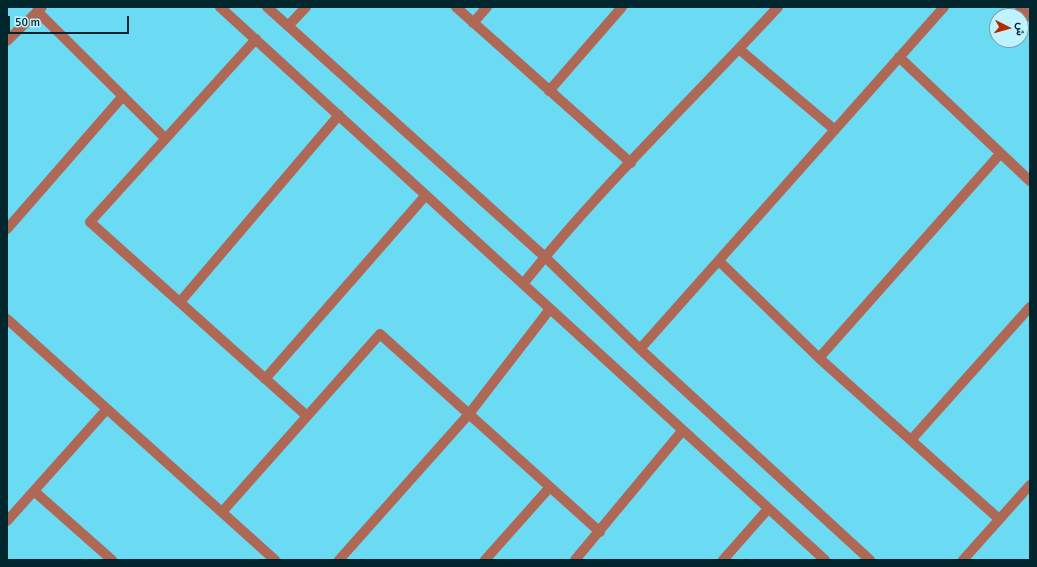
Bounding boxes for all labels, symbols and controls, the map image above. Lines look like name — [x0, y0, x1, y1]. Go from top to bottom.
scale bar — [10, 8, 131, 34]
north arrow — [989, 8, 1029, 48]
text: 50 m — [15, 15, 40, 30]
text: ش — [1013, 22, 1028, 36]

